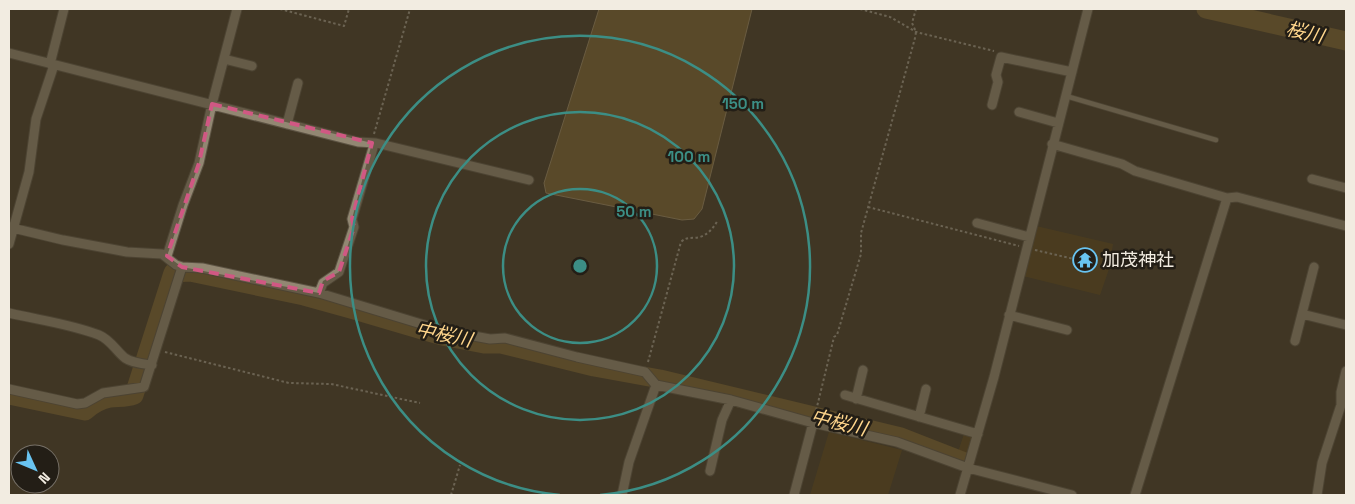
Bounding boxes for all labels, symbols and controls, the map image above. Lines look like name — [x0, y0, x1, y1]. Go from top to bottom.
water label: 桜川 — [1284, 16, 1328, 49]
text: 150 m — [722, 94, 764, 113]
text: 100 m — [668, 147, 710, 166]
text: 50 m — [616, 202, 652, 221]
temple icon: 加茂神社 — [1072, 247, 1098, 273]
place label: 加茂神社 — [1102, 248, 1174, 271]
centre of rings — [571, 257, 589, 275]
water label: 中桜川 — [413, 316, 476, 353]
water label: 中桜川 — [808, 403, 871, 442]
north arrow — [10, 444, 60, 494]
text: N — [35, 468, 54, 488]

